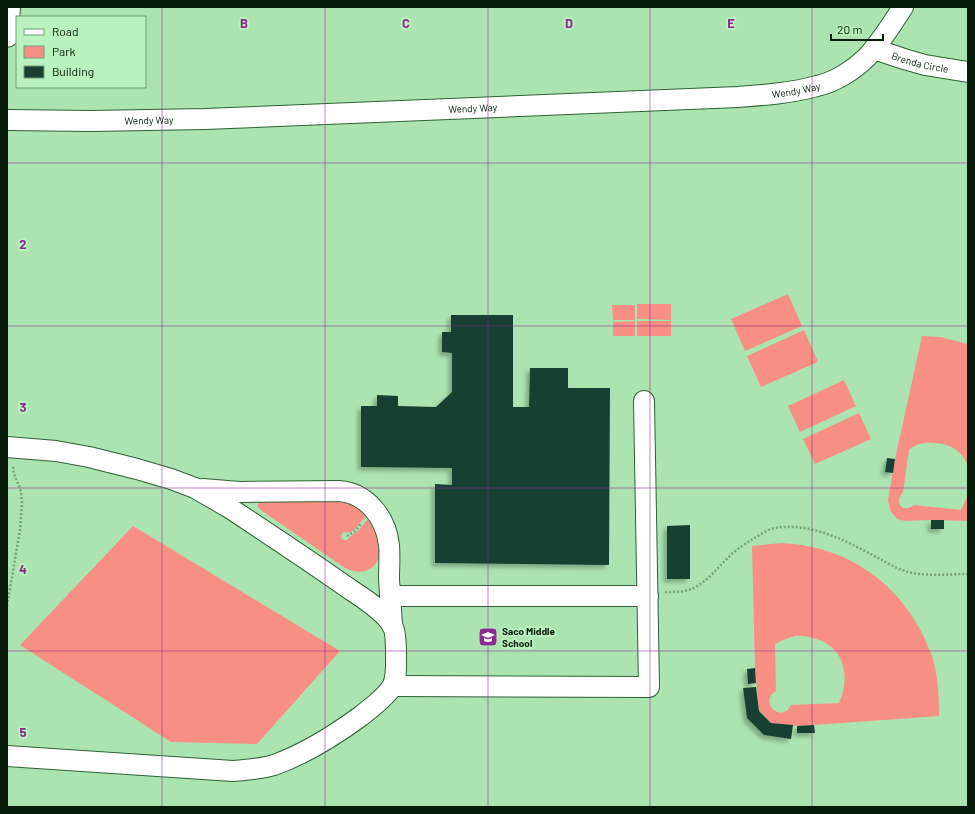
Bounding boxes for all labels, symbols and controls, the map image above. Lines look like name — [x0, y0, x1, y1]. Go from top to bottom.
text: B — [240, 15, 248, 31]
text: C — [402, 15, 410, 31]
text: D — [565, 15, 573, 31]
text: E — [727, 15, 735, 31]
legend — [16, 16, 146, 88]
scale bar — [831, 16, 883, 42]
text: 20 m — [837, 22, 863, 36]
text: Road — [52, 24, 79, 38]
text: Park — [52, 44, 76, 58]
street label: Brenda Circle — [890, 49, 949, 75]
text: Building — [52, 64, 94, 78]
street label: Wendy Way — [771, 79, 822, 100]
street label: Wendy Way — [448, 101, 498, 115]
street label: Wendy Way — [124, 114, 174, 126]
text: 2 — [19, 236, 27, 252]
text: 3 — [19, 399, 27, 415]
text: 4 — [19, 561, 27, 577]
place label: Saco Middle School — [502, 625, 556, 649]
school or university icon: Saco Middle School — [477, 626, 499, 648]
text: 5 — [19, 724, 27, 740]

